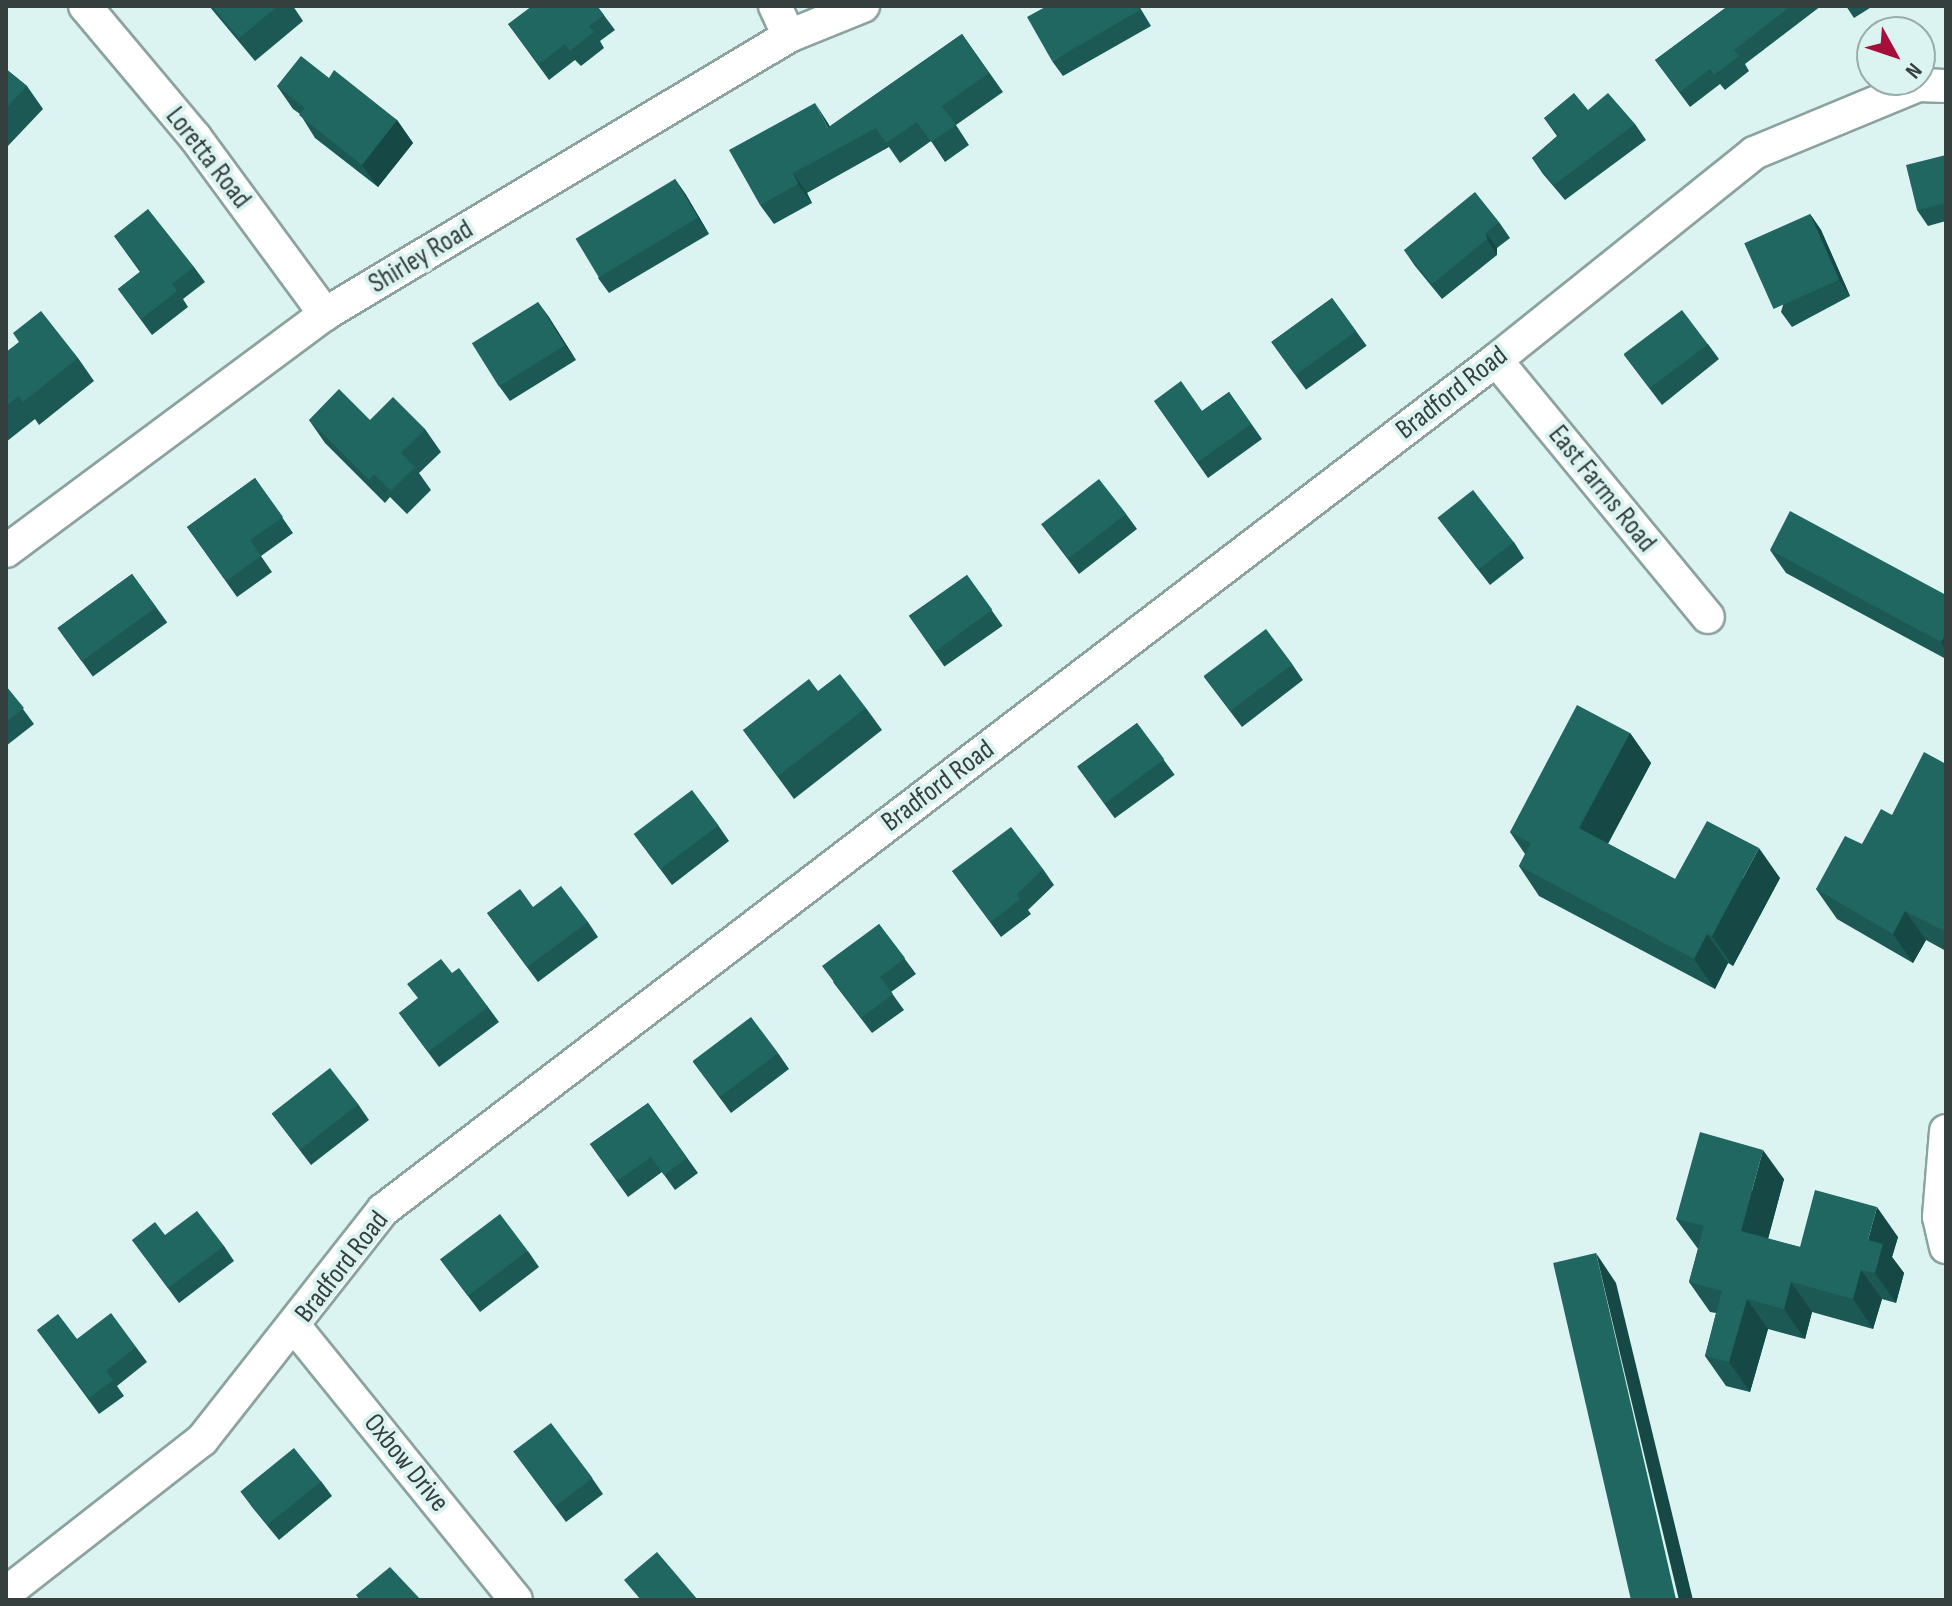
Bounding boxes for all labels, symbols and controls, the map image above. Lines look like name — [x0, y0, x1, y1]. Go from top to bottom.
north arrow — [1856, 16, 1936, 96]
text: N — [1899, 57, 1927, 84]
street label: Loretta Road — [158, 101, 258, 215]
street label: Shirley Road — [363, 213, 479, 301]
street label: Bradford Road — [1390, 339, 1514, 447]
street label: East Farms Road — [1541, 419, 1663, 559]
street label: Bradford Road — [875, 733, 1001, 839]
street label: Bradford Road — [288, 1205, 396, 1329]
street label: Oxbow Drive — [356, 1407, 456, 1519]

